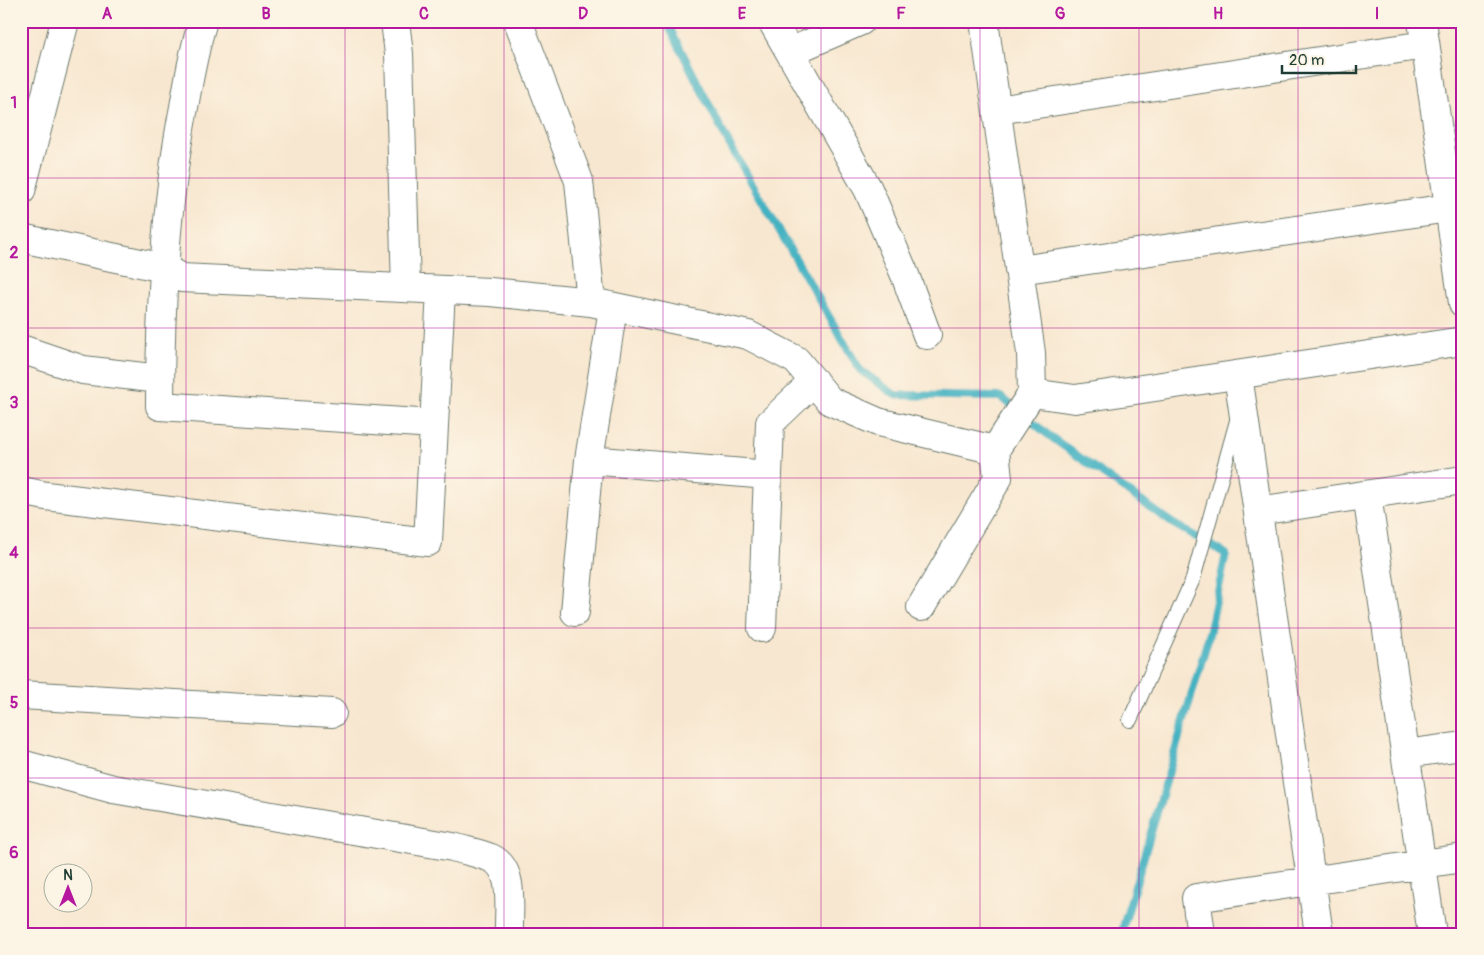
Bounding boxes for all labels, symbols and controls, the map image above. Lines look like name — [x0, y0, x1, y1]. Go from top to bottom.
text: A — [102, 4, 113, 24]
text: B — [261, 4, 271, 24]
text: C — [419, 4, 429, 24]
text: D — [578, 4, 588, 24]
text: E — [738, 4, 747, 24]
text: F — [896, 4, 906, 24]
text: G — [1055, 4, 1066, 24]
text: H — [1213, 4, 1223, 24]
text: I — [1375, 4, 1379, 24]
scale bar — [1282, 42, 1355, 74]
text: 20 m — [1289, 51, 1324, 70]
text: 1 — [11, 93, 17, 113]
text: 2 — [10, 243, 19, 263]
text: 3 — [10, 393, 19, 413]
text: 4 — [9, 543, 19, 563]
text: 5 — [10, 693, 19, 713]
text: 6 — [9, 843, 19, 863]
north arrow — [42, 862, 92, 912]
text: N — [63, 867, 73, 884]

